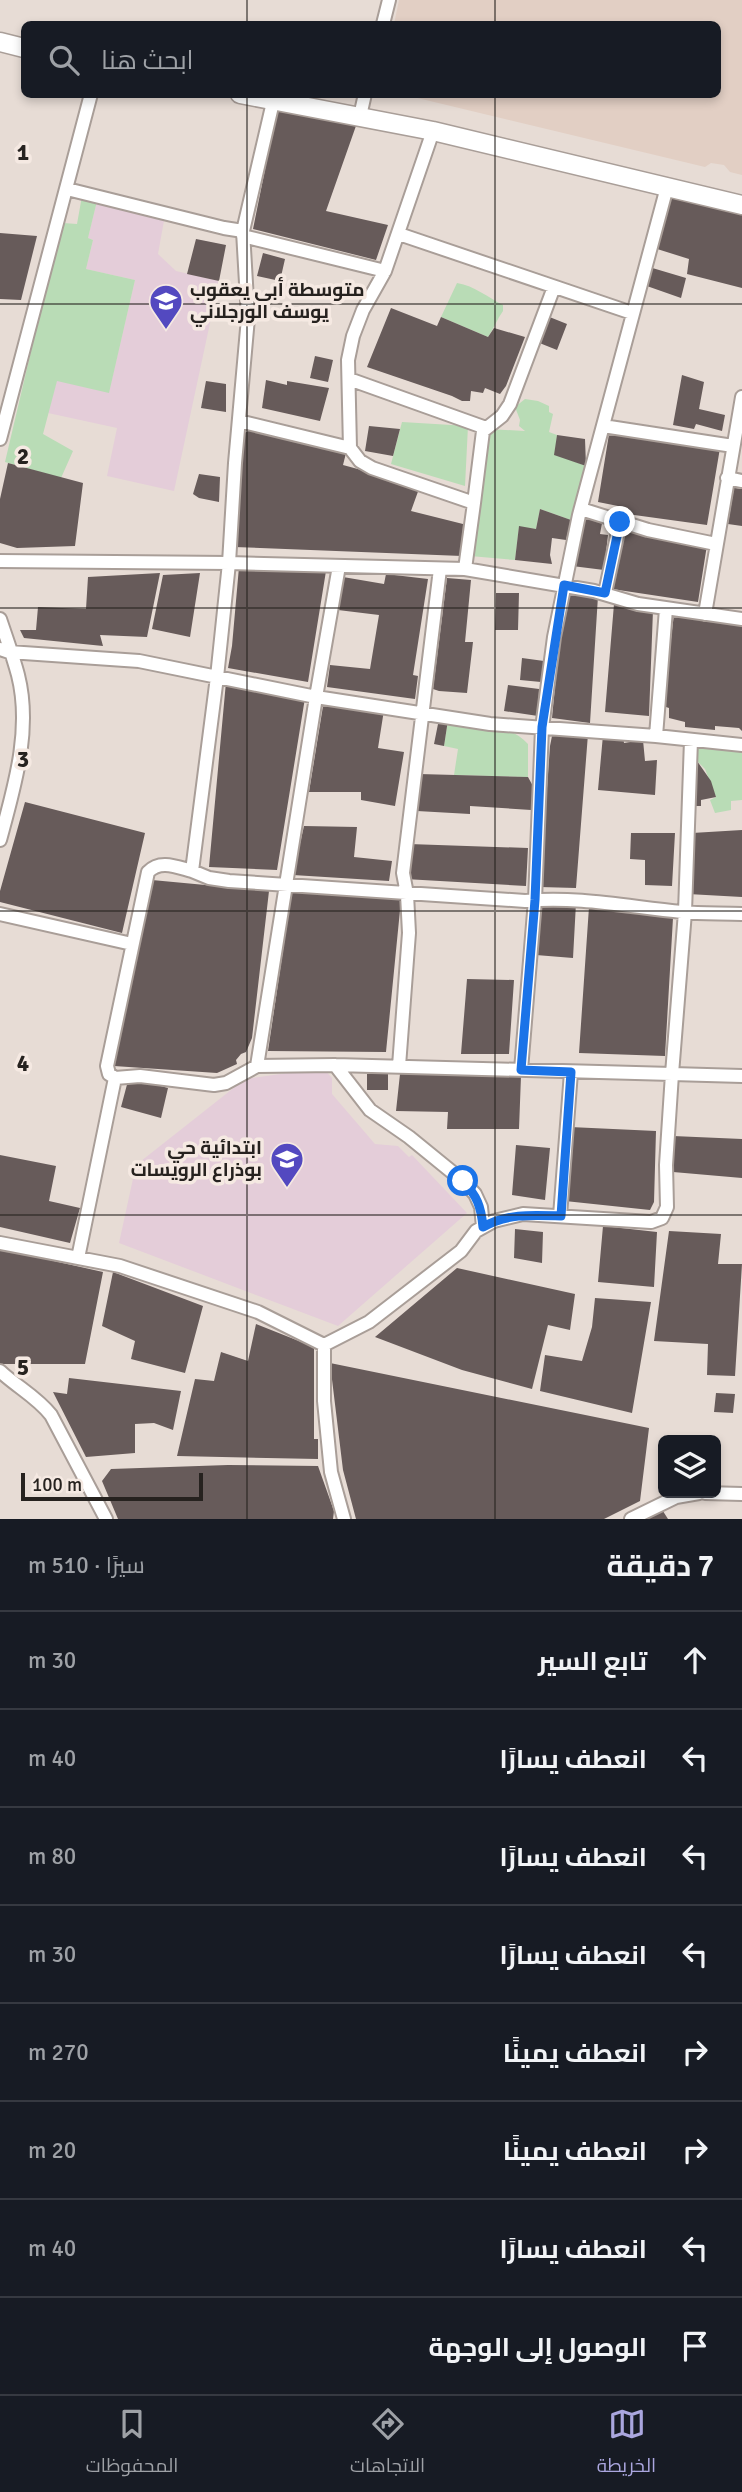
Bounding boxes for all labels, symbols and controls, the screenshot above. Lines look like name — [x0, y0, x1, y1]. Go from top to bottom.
search box — [21, 21, 721, 98]
icon: search — [45, 41, 83, 79]
text: ابحث هنا — [101, 45, 194, 77]
text: 1 — [17, 138, 29, 167]
place label: متوسطة أبي يعقوب يوسف الورجلاني — [190, 276, 364, 327]
school or university icon: متوسطة أبي يعقوب يوسف الورجلاني — [147, 282, 185, 331]
text: 2 — [17, 442, 29, 471]
route end — [604, 506, 635, 537]
text: 3 — [17, 745, 29, 774]
text: 4 — [17, 1049, 29, 1078]
place label: ابتدائية حي بوذراع الرويسات — [131, 1136, 262, 1183]
school or university icon: ابتدائية حي بوذراع الرويسات — [268, 1140, 306, 1189]
route start — [447, 1165, 478, 1196]
text: 5 — [17, 1353, 29, 1382]
map controls — [658, 1435, 721, 1498]
button: layers — [658, 1435, 721, 1498]
scale bar — [21, 1470, 203, 1502]
text: 100 m — [32, 1473, 82, 1497]
text: 7 دقيقة — [606, 1548, 714, 1585]
text: سيرًا · 510 m — [28, 1551, 145, 1580]
icon: ahead — [676, 1641, 714, 1679]
text: 30 m — [28, 1646, 76, 1675]
text: تابع السير — [538, 1646, 647, 1678]
icon: left — [676, 1739, 714, 1777]
text: 40 m — [28, 1744, 76, 1773]
text: انعطف يسارًا — [499, 1744, 647, 1776]
icon: left — [676, 1837, 714, 1875]
text: 80 m — [28, 1842, 76, 1871]
text: انعطف يسارًا — [499, 1842, 647, 1874]
icon: left — [676, 1935, 714, 1973]
text: 30 m — [28, 1940, 76, 1969]
text: انعطف يسارًا — [499, 1940, 647, 1972]
icon: right — [676, 2033, 714, 2071]
text: 270 m — [28, 2038, 89, 2067]
text: انعطف يمينًا — [503, 2038, 647, 2070]
icon: right — [676, 2131, 714, 2169]
text: 20 m — [28, 2136, 76, 2165]
text: انعطف يمينًا — [503, 2136, 647, 2168]
icon: left — [676, 2229, 714, 2267]
text: 40 m — [28, 2234, 76, 2263]
text: انعطف يسارًا — [499, 2234, 647, 2266]
icon: arrive — [676, 2327, 714, 2365]
text: الوصول إلى الوجهة — [428, 2332, 647, 2364]
tab: المحفوظات — [86, 2405, 178, 2483]
tab: الاتجاهات — [350, 2405, 425, 2483]
tab: الخريطة — [597, 2405, 656, 2483]

